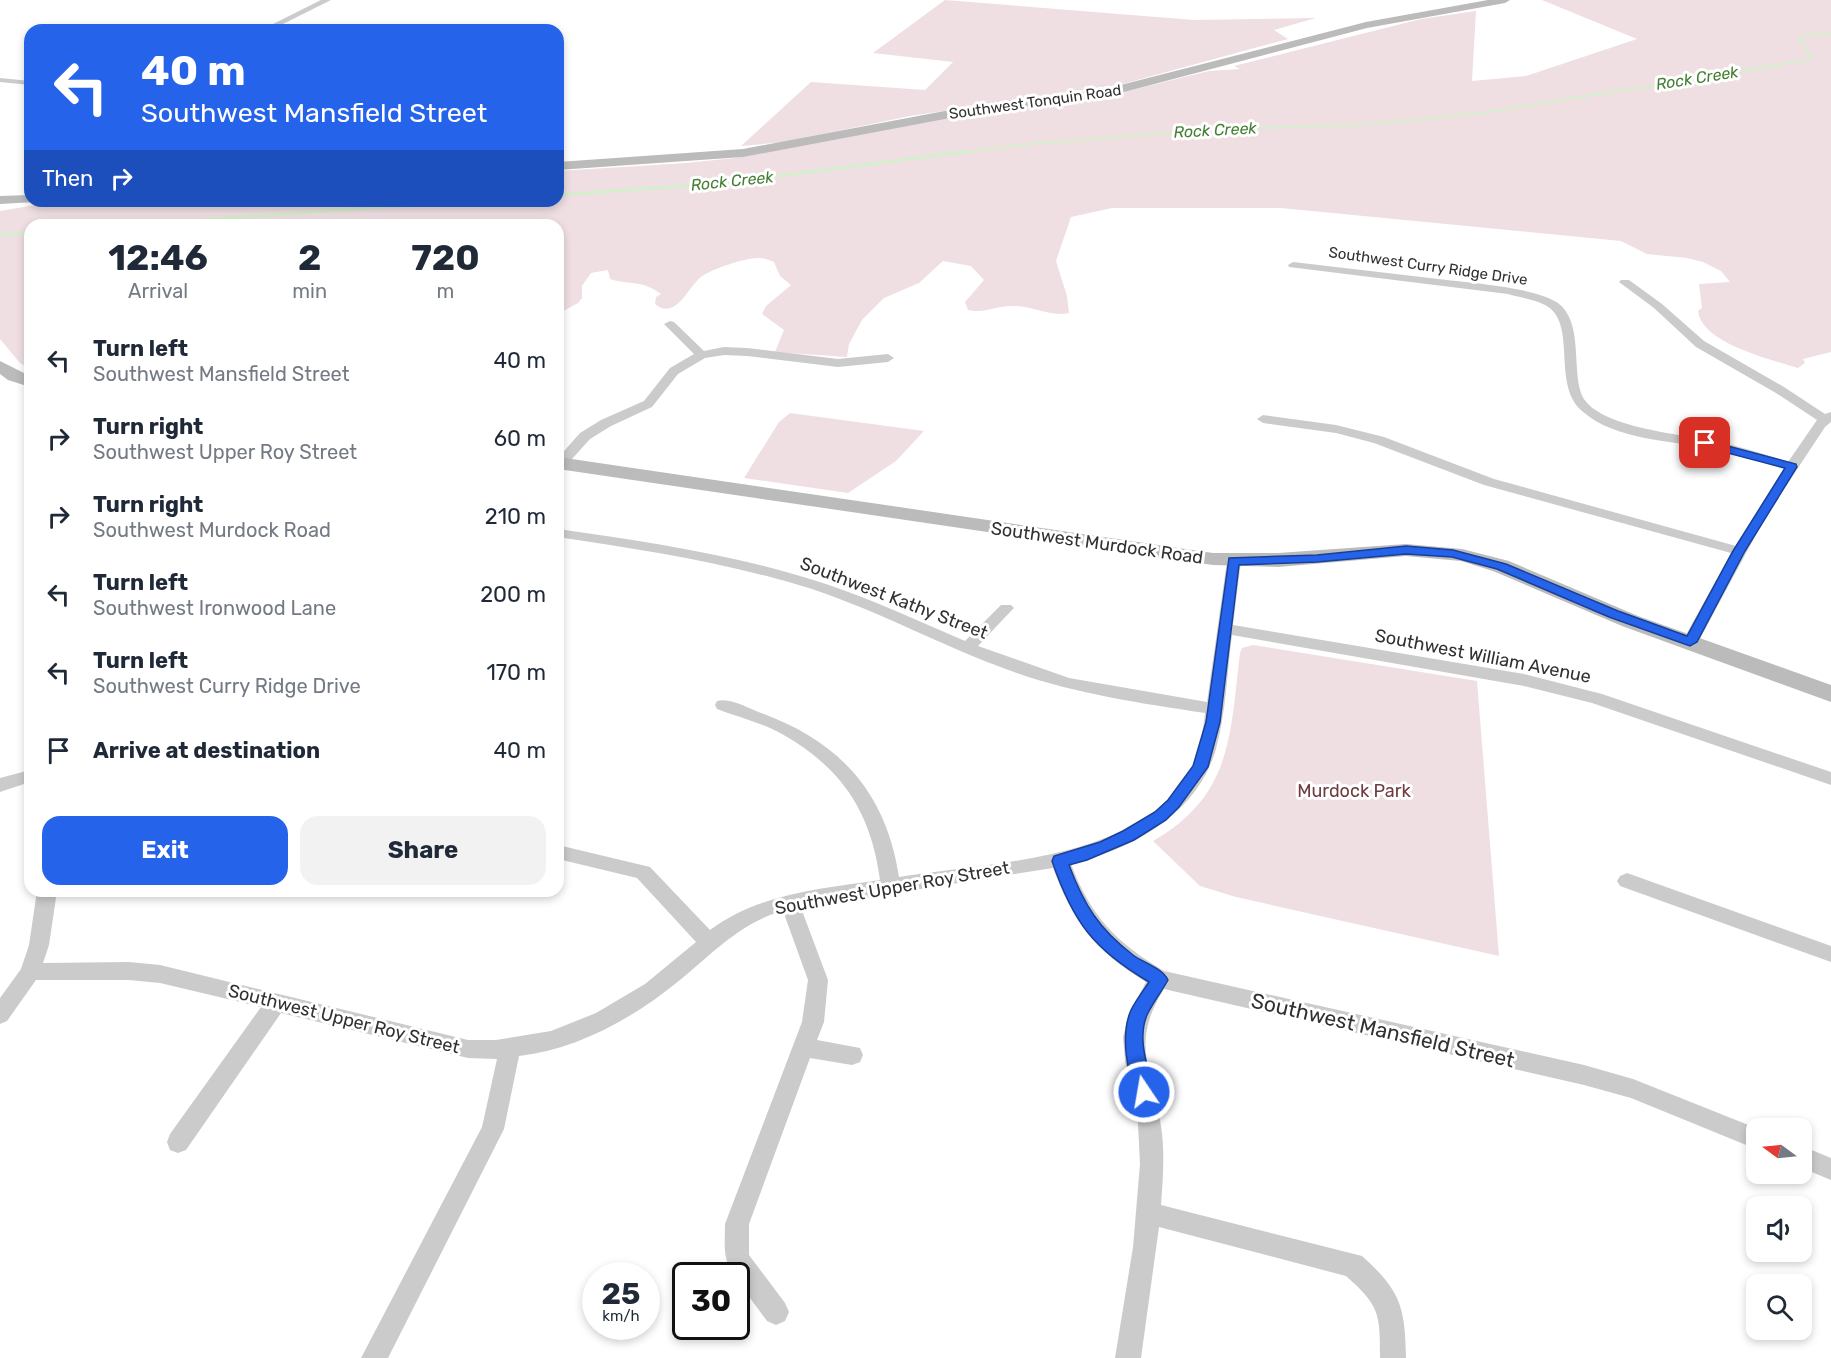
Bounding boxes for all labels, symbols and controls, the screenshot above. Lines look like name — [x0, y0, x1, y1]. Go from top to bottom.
text: 40 m — [141, 46, 246, 96]
icon: left — [42, 48, 120, 126]
water label: Rock Creek — [1654, 62, 1740, 94]
street label: Southwest Tonquin Road — [948, 81, 1122, 123]
text: Southwest Mansfield Street — [141, 97, 487, 129]
water label: Rock Creek — [1173, 118, 1258, 142]
icon: right — [105, 162, 138, 195]
text: Then — [42, 165, 93, 192]
water label: Rock Creek — [690, 167, 775, 195]
text: 12:46 — [108, 236, 208, 279]
text: 2 — [298, 236, 321, 279]
text: 720 — [411, 236, 480, 279]
street label: Southwest Curry Ridge Drive — [1327, 243, 1529, 289]
text: Arrival — [128, 279, 188, 303]
text: min — [292, 279, 327, 303]
text: m — [437, 279, 454, 303]
text: Turn left — [93, 335, 188, 362]
icon: left — [42, 344, 75, 377]
text: 40 m — [493, 347, 546, 374]
text: Southwest Mansfield Street — [93, 362, 350, 386]
text: Turn right — [93, 413, 203, 440]
pin — [1679, 417, 1730, 468]
icon: right — [42, 422, 75, 455]
text: 60 m — [494, 425, 546, 452]
icon: arrive — [1688, 426, 1721, 459]
text: Southwest Upper Roy Street — [93, 440, 357, 464]
text: Turn right — [93, 491, 203, 518]
icon: right — [42, 500, 75, 533]
text: 210 m — [485, 503, 546, 530]
street label: Southwest Murdock Road — [989, 517, 1205, 569]
text: Southwest Murdock Road — [93, 518, 331, 542]
street label: Southwest Kathy Street — [797, 552, 991, 644]
text: Turn left — [93, 569, 188, 596]
icon: left — [42, 578, 75, 611]
text: 200 m — [480, 581, 546, 608]
text: Southwest Ironwood Lane — [93, 596, 336, 620]
street label: Southwest William Avenue — [1373, 624, 1593, 688]
text: Turn left — [93, 647, 188, 674]
icon: left — [42, 656, 75, 689]
text: 170 m — [486, 659, 546, 686]
text: Southwest Curry Ridge Drive — [93, 674, 361, 698]
icon: arrive — [42, 734, 75, 767]
text: Arrive at destination — [93, 737, 320, 764]
text: 40 m — [493, 737, 546, 764]
park label: Murdock Park — [1297, 780, 1412, 802]
button: Exit — [42, 816, 288, 885]
button: Share — [300, 816, 546, 885]
street label: Southwest Upper Roy Street — [773, 857, 1011, 919]
street label: Southwest Upper Roy Street — [226, 980, 462, 1058]
street label: Southwest Mansfield Street — [1249, 988, 1517, 1072]
position arrow — [1112, 1060, 1176, 1124]
north arrow — [1746, 1118, 1812, 1184]
map controls — [1746, 1118, 1812, 1340]
button: sound — [1746, 1196, 1812, 1262]
speed limit sign: 30 — [672, 1262, 750, 1340]
button: search — [1746, 1274, 1812, 1340]
text: 25 — [602, 1276, 640, 1312]
text: km/h — [602, 1307, 640, 1325]

